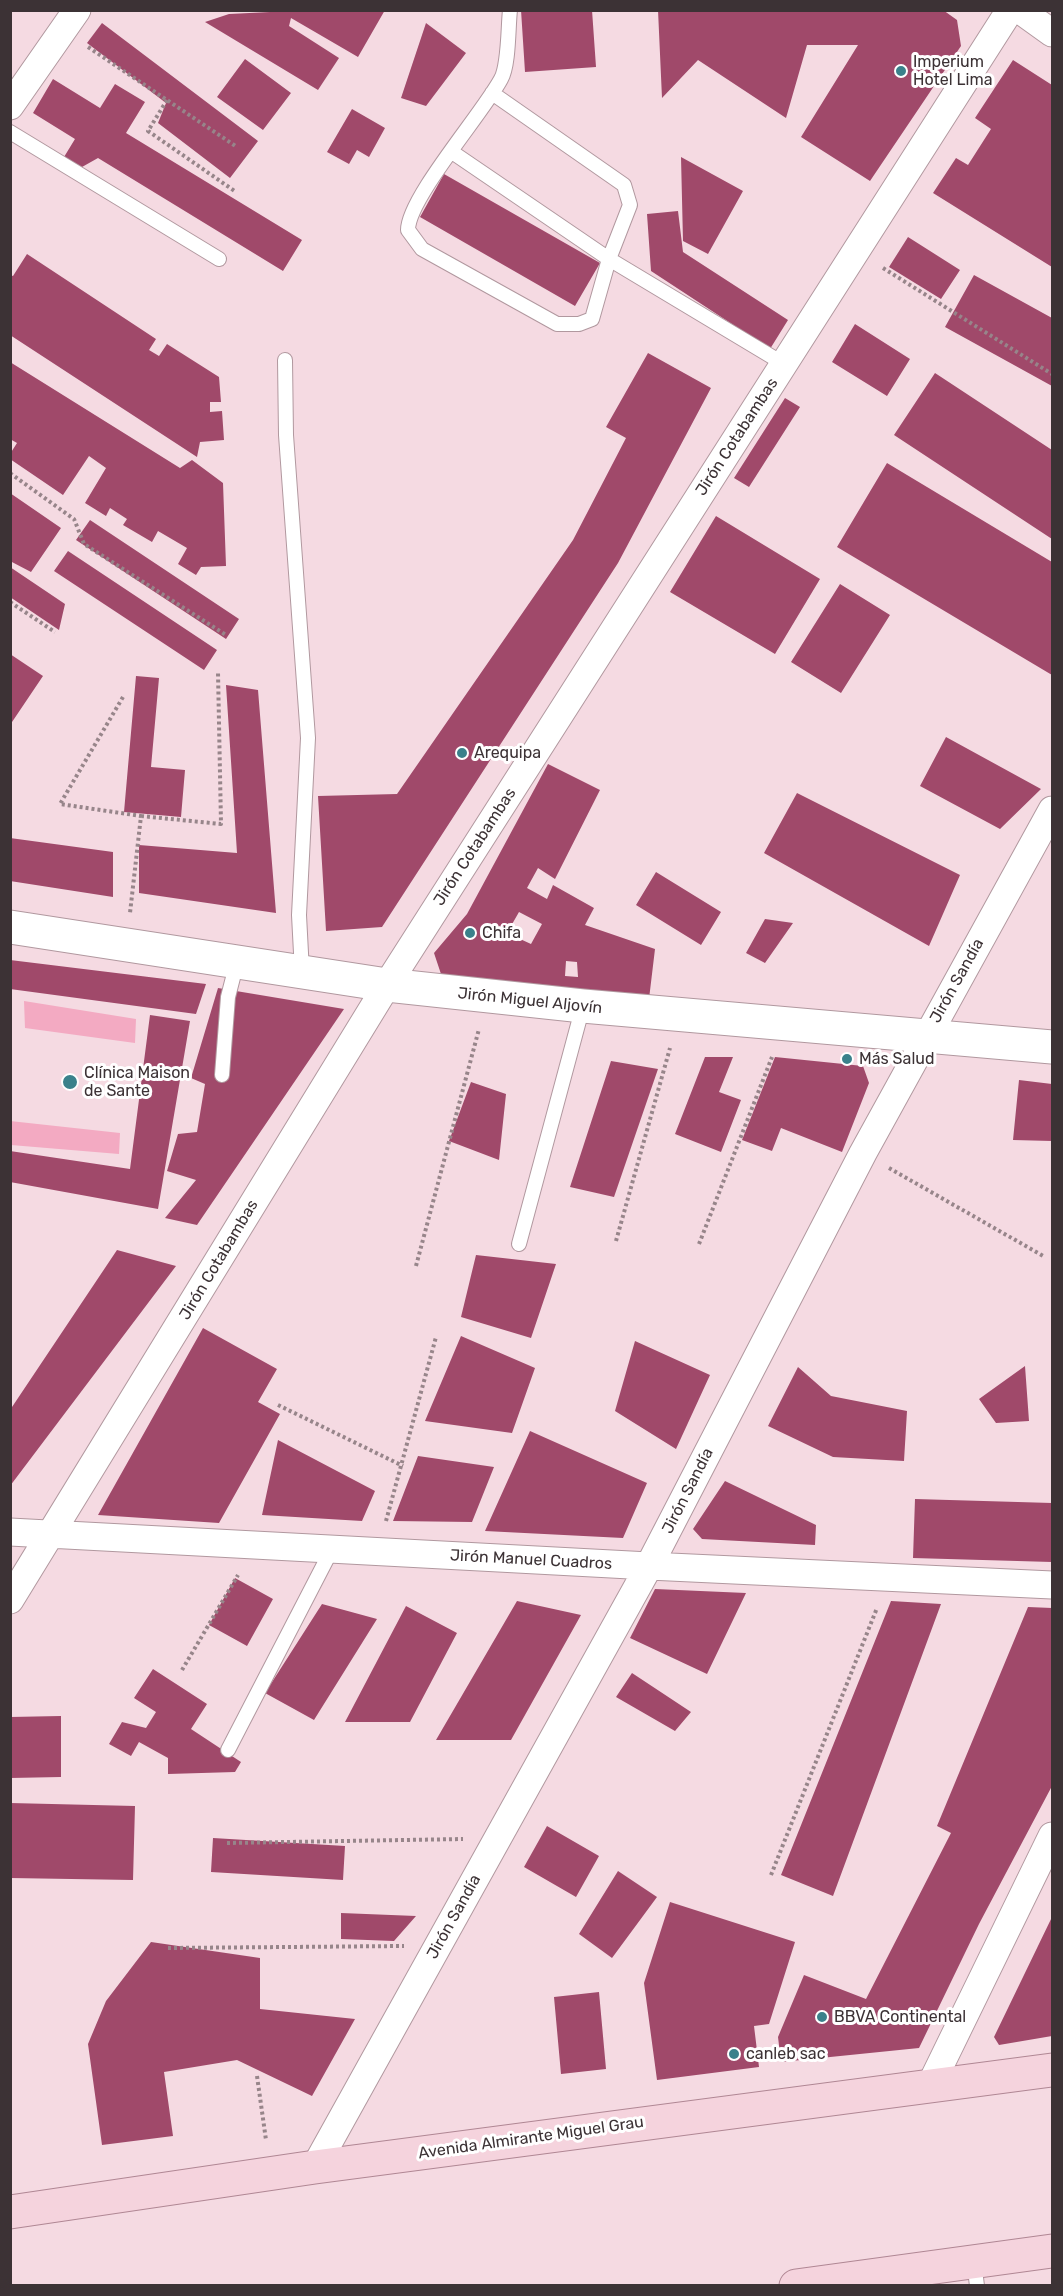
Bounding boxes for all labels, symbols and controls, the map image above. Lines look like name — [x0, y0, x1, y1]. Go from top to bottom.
place label: Imperium Hotel Lima — [913, 52, 992, 90]
marker: Imperium Hotel Lima — [894, 64, 908, 78]
street label: Jirón Cotabambas — [692, 374, 782, 500]
place label: Arequipa — [474, 743, 541, 763]
marker: Arequipa — [455, 746, 469, 760]
street label: Jirón Cotabambas — [430, 784, 520, 910]
place label: Chifa — [482, 923, 521, 943]
marker: Chifa — [463, 926, 477, 940]
street label: Jirón Sandía — [926, 935, 988, 1027]
street label: Jirón Miguel Aljovín — [457, 984, 603, 1018]
place label: Más Salud — [859, 1049, 934, 1069]
marker: Más Salud — [840, 1052, 854, 1066]
place label: Clínica Maison de Sante — [84, 1063, 190, 1101]
marker: Clínica Maison de Sante — [61, 1073, 79, 1091]
street label: Jirón Cotabambas — [176, 1196, 262, 1324]
street label: Jirón Sandía — [658, 1445, 718, 1537]
street label: Jirón Manuel Cuadros — [449, 1546, 613, 1574]
street label: Jirón Sandía — [423, 1871, 485, 1963]
place label: BBVA Continental — [834, 2007, 966, 2027]
marker: BBVA Continental — [815, 2010, 829, 2024]
place label: canleb sac — [746, 2044, 825, 2064]
marker: canleb sac — [727, 2047, 741, 2061]
street label: Avenida Almirante Miguel Grau — [417, 2113, 645, 2163]

